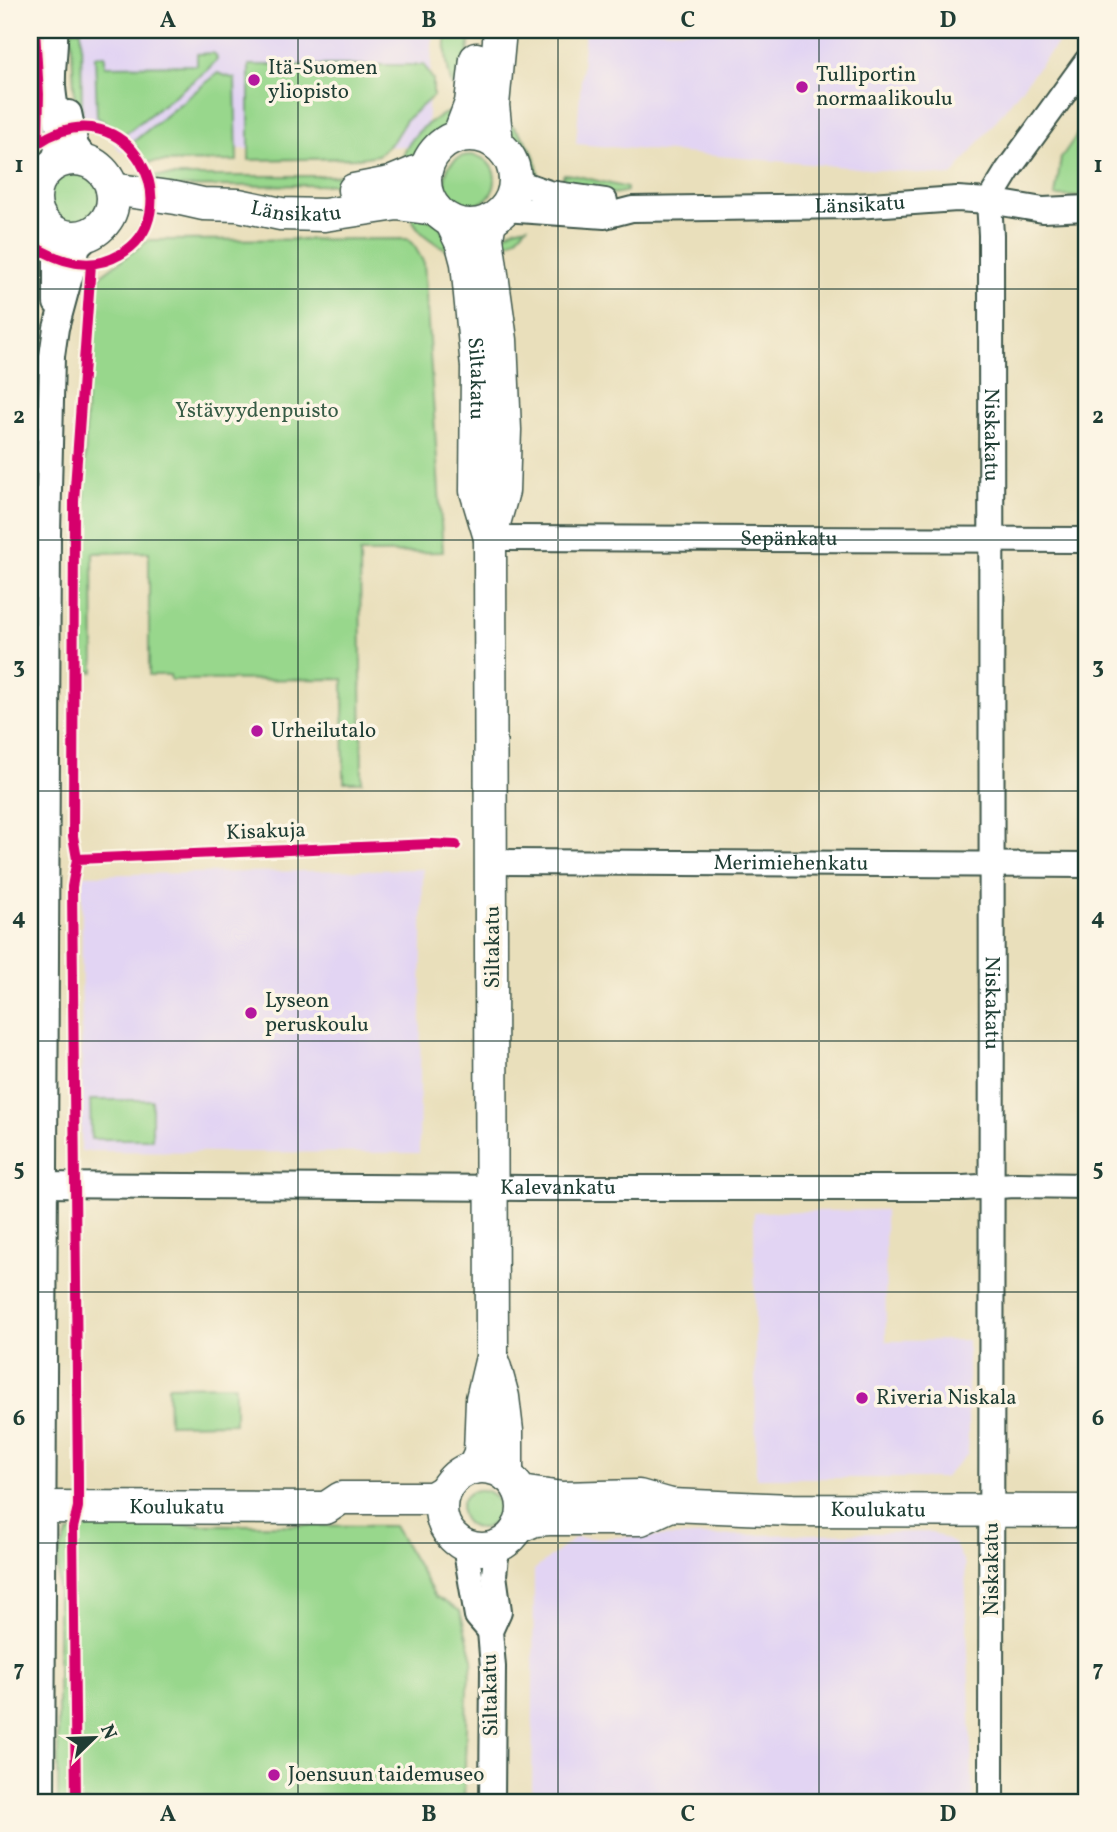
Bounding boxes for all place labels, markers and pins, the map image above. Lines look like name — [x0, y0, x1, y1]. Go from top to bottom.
place label: Itä-Suomen yliopisto — [268, 54, 378, 107]
place label: Tulliportin normaalikoulu — [816, 61, 953, 114]
marker: Itä-Suomen yliopisto — [246, 72, 262, 88]
marker: Tulliportin normaalikoulu — [794, 79, 810, 95]
place label: Urheilutalo — [271, 717, 376, 746]
marker: Urheilutalo — [249, 723, 265, 739]
place label: Lyseon peruskoulu — [265, 987, 369, 1040]
marker: Lyseon peruskoulu — [243, 1005, 259, 1021]
place label: Riveria Niskala — [876, 1384, 1017, 1413]
marker: Riveria Niskala — [854, 1390, 870, 1406]
place label: Joensuun taidemuseo — [288, 1761, 484, 1790]
marker: Joensuun taidemuseo — [266, 1767, 282, 1783]

